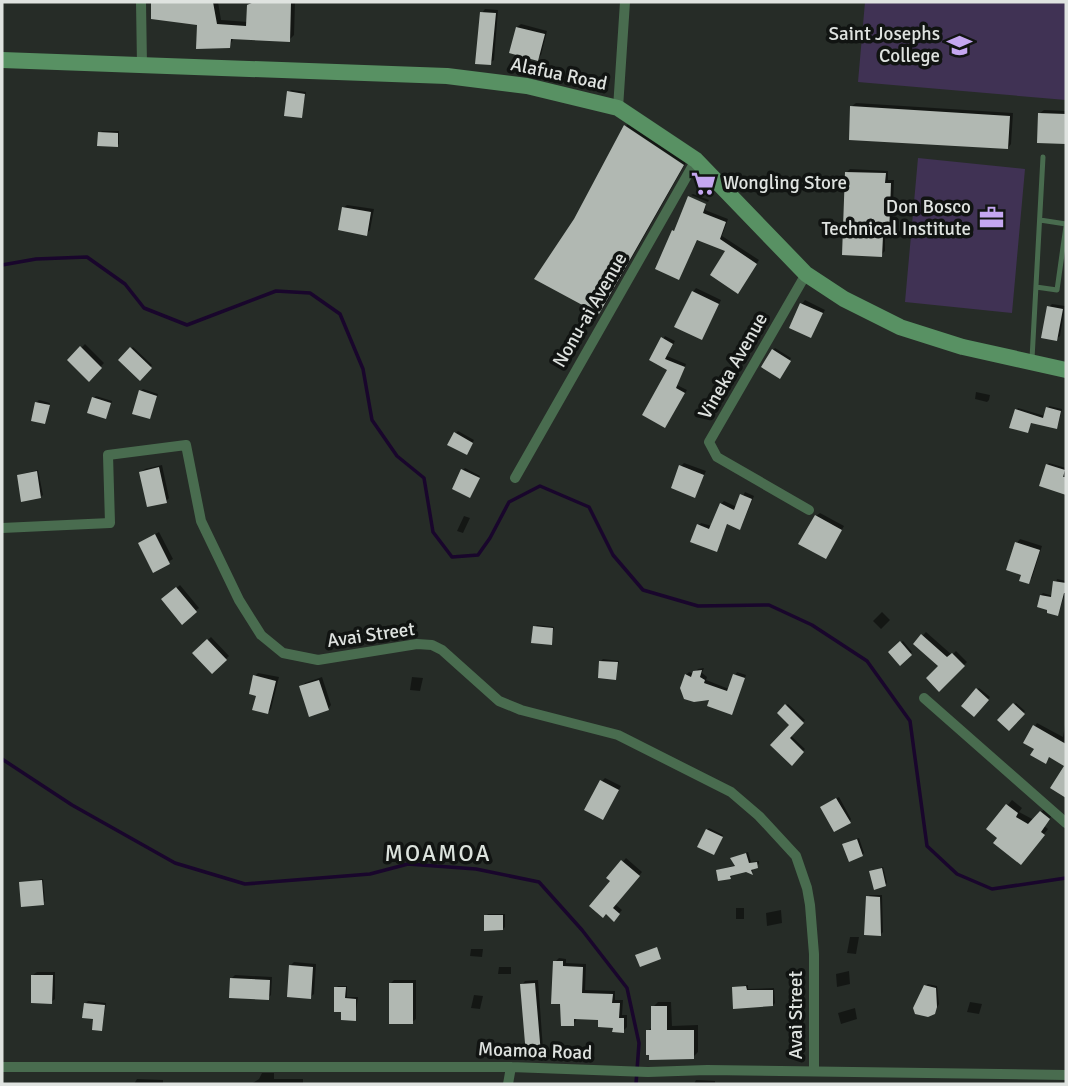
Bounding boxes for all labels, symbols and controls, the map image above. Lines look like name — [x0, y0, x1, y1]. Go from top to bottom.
place label: Saint Josephs College — [828, 22, 940, 68]
school or university icon: Saint Josephs College — [946, 31, 974, 59]
street label: Alafua Road — [509, 52, 609, 96]
supermarket icon: Wongling Store — [689, 169, 717, 197]
place label: Wongling Store — [723, 171, 847, 195]
place label: Don Bosco Technical Institute — [821, 195, 971, 241]
office icon: Don Bosco Technical Institute — [977, 204, 1005, 232]
street label: Nonu-ai Avenue — [547, 248, 633, 372]
street label: Vineka Avenue — [693, 309, 773, 423]
street label: Avai Street — [326, 617, 417, 653]
district label: MOAMOA — [385, 839, 491, 868]
street label: Avai Street — [784, 970, 808, 1059]
street label: Moamoa Road — [477, 1037, 593, 1065]

